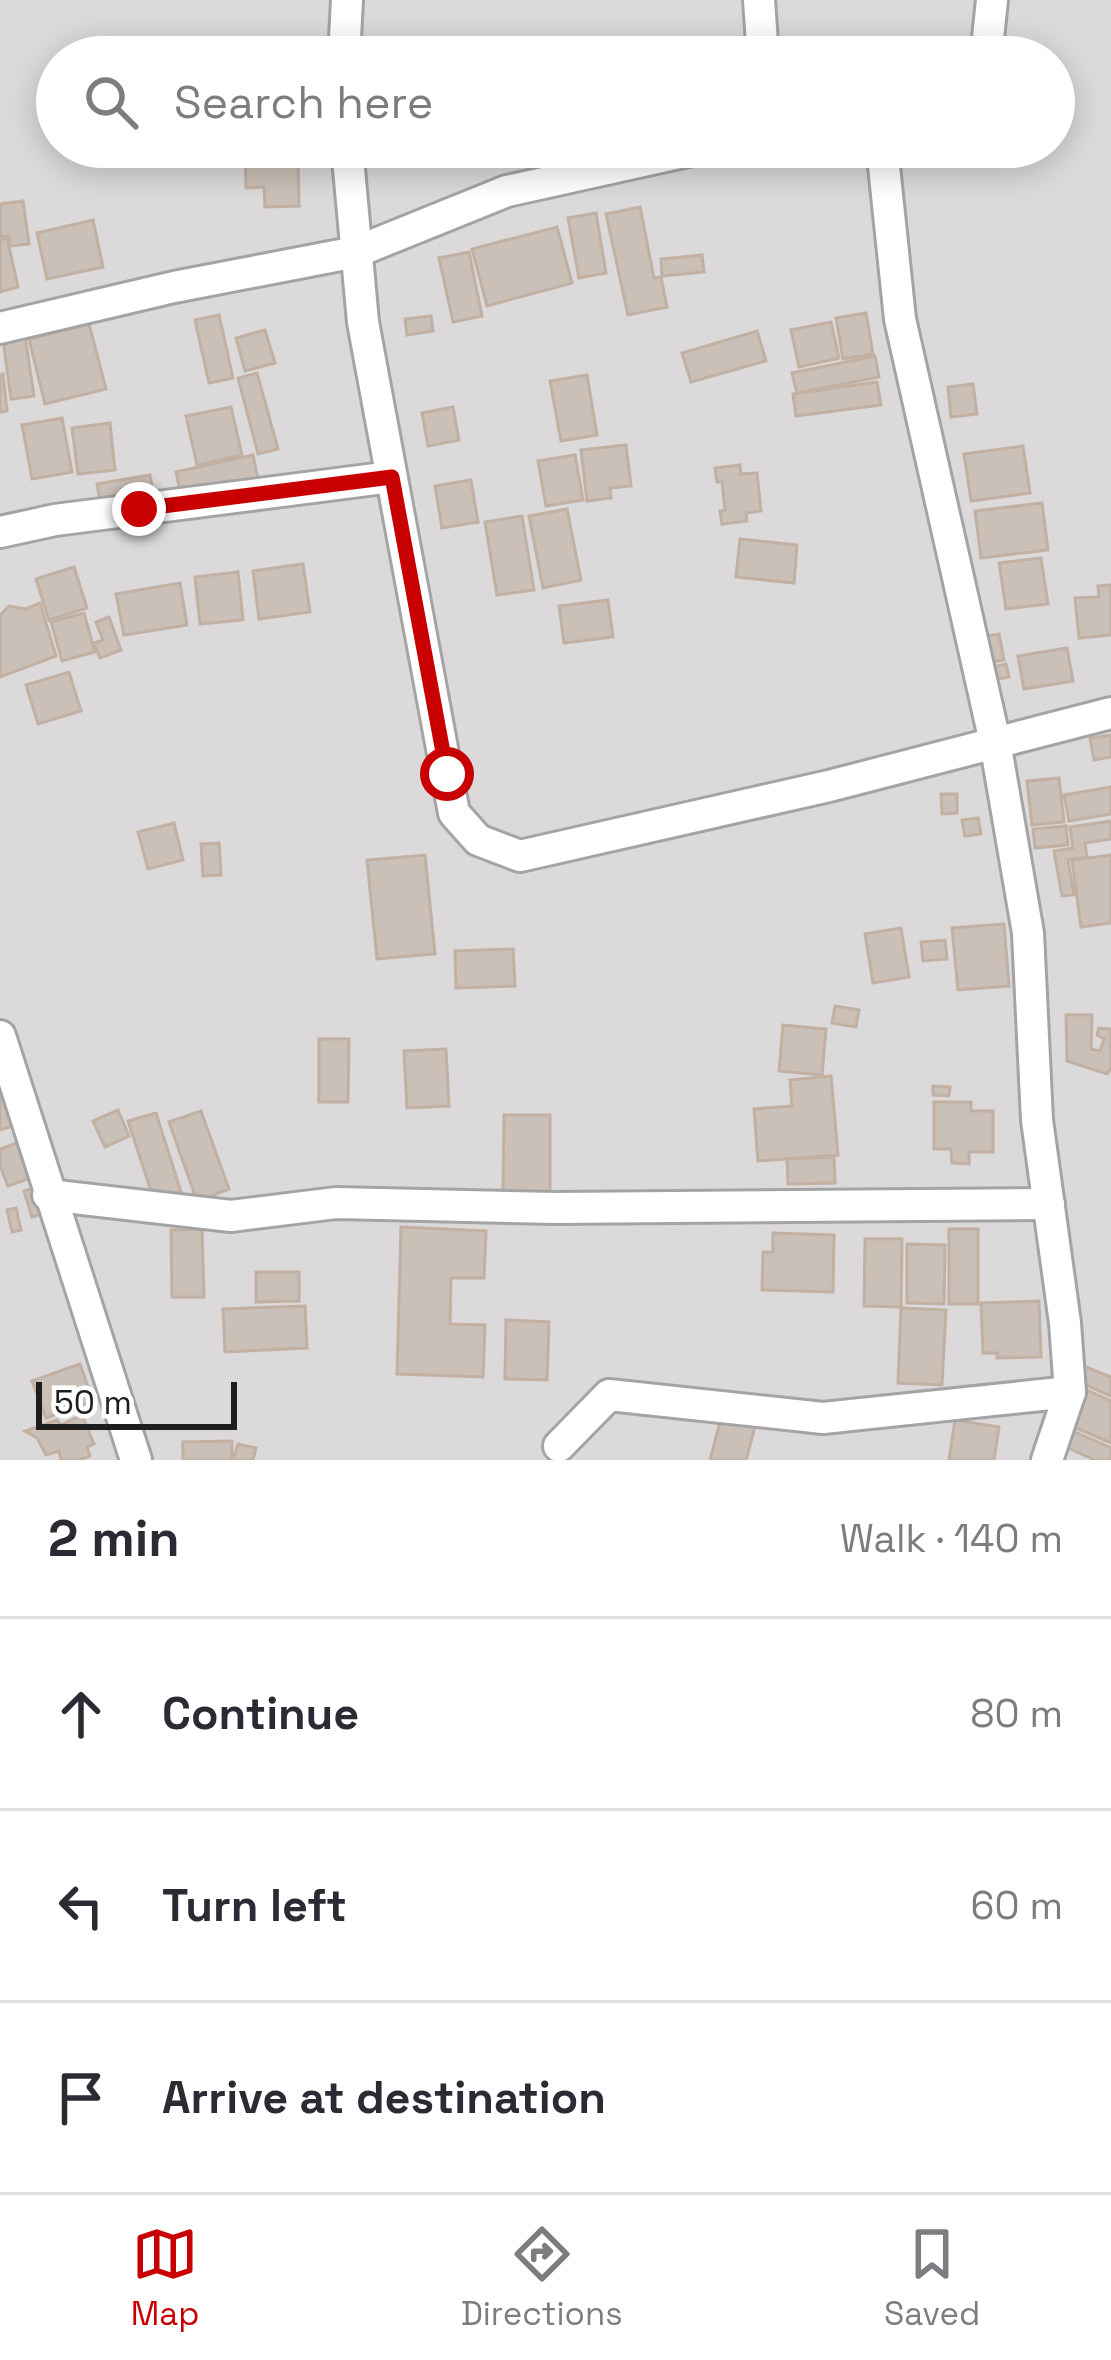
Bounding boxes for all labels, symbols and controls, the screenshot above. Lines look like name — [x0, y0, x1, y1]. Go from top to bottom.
search box — [36, 36, 1075, 168]
icon: search — [78, 69, 144, 135]
text: Search here — [174, 74, 433, 131]
route end — [112, 482, 166, 536]
route start — [420, 747, 474, 801]
scale bar — [36, 1376, 237, 1429]
text: 50 m — [54, 1382, 132, 1424]
text: 2 min — [48, 1506, 180, 1571]
text: Walk · 140 m — [840, 1514, 1063, 1563]
icon: ahead — [48, 1681, 114, 1747]
text: Continue — [162, 1685, 359, 1742]
text: 80 m — [970, 1689, 1063, 1738]
icon: left — [48, 1873, 114, 1939]
text: Turn left — [162, 1877, 347, 1934]
text: 60 m — [971, 1881, 1063, 1930]
icon: arrive — [48, 2065, 114, 2131]
text: Arrive at destination — [162, 2069, 606, 2126]
tab: Map — [131, 2221, 199, 2335]
tab: Directions — [461, 2221, 623, 2335]
tab: Saved — [884, 2221, 980, 2335]

